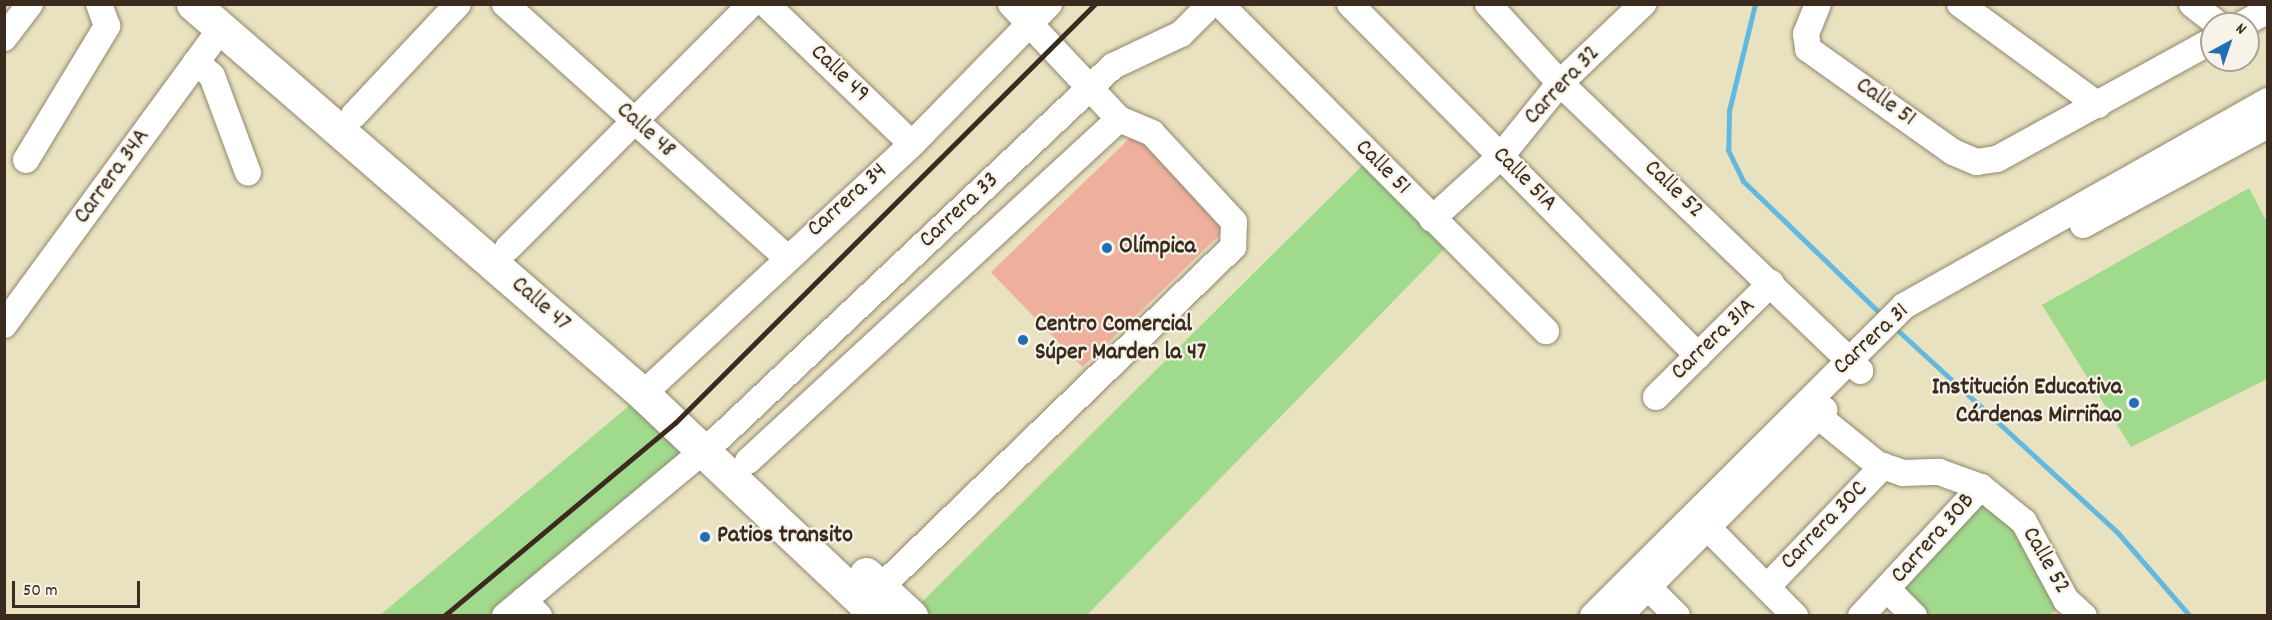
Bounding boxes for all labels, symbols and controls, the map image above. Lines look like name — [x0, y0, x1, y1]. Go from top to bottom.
north arrow — [2200, 12, 2260, 72]
text: N — [2230, 18, 2251, 41]
street label: Calle 49 — [803, 39, 875, 109]
street label: Carrera 32 — [1519, 40, 1607, 132]
street label: Calle 51 — [1849, 72, 1921, 134]
street label: Calle 48 — [609, 97, 681, 165]
street label: Carrera 34A — [69, 124, 157, 230]
street label: Calle 51 — [1348, 134, 1416, 202]
street label: Calle 51A — [1486, 142, 1562, 218]
street label: Calle 52 — [1637, 155, 1709, 225]
street label: Carrera 34 — [802, 158, 894, 244]
street label: Carrera 33 — [914, 167, 1006, 255]
place label: Olímpica — [1119, 234, 1196, 262]
marker: Olímpica — [1100, 241, 1114, 255]
street label: Calle 47 — [504, 271, 576, 339]
street label: Carrera 31A — [1666, 293, 1762, 387]
street label: Carrera 31 — [1828, 298, 1916, 382]
place label: Centro Comercial Súper Marden la 47 — [1035, 312, 1206, 368]
marker: Centro Comercial Súper Marden la 47 — [1016, 333, 1030, 347]
place label: Institución Educativa Cárdenas Mirriñao — [1932, 375, 2122, 431]
marker: Institución Educativa Cárdenas Mirriñao — [2127, 396, 2141, 410]
street label: Carrera 30C — [1775, 475, 1875, 577]
street label: Carrera 30B — [1886, 488, 1982, 590]
place label: Patios transito — [717, 523, 853, 551]
street label: Calle 52 — [2014, 523, 2076, 599]
marker: Patios transito — [698, 530, 712, 544]
scale bar — [15, 569, 142, 607]
text: 50 m — [23, 579, 58, 604]

